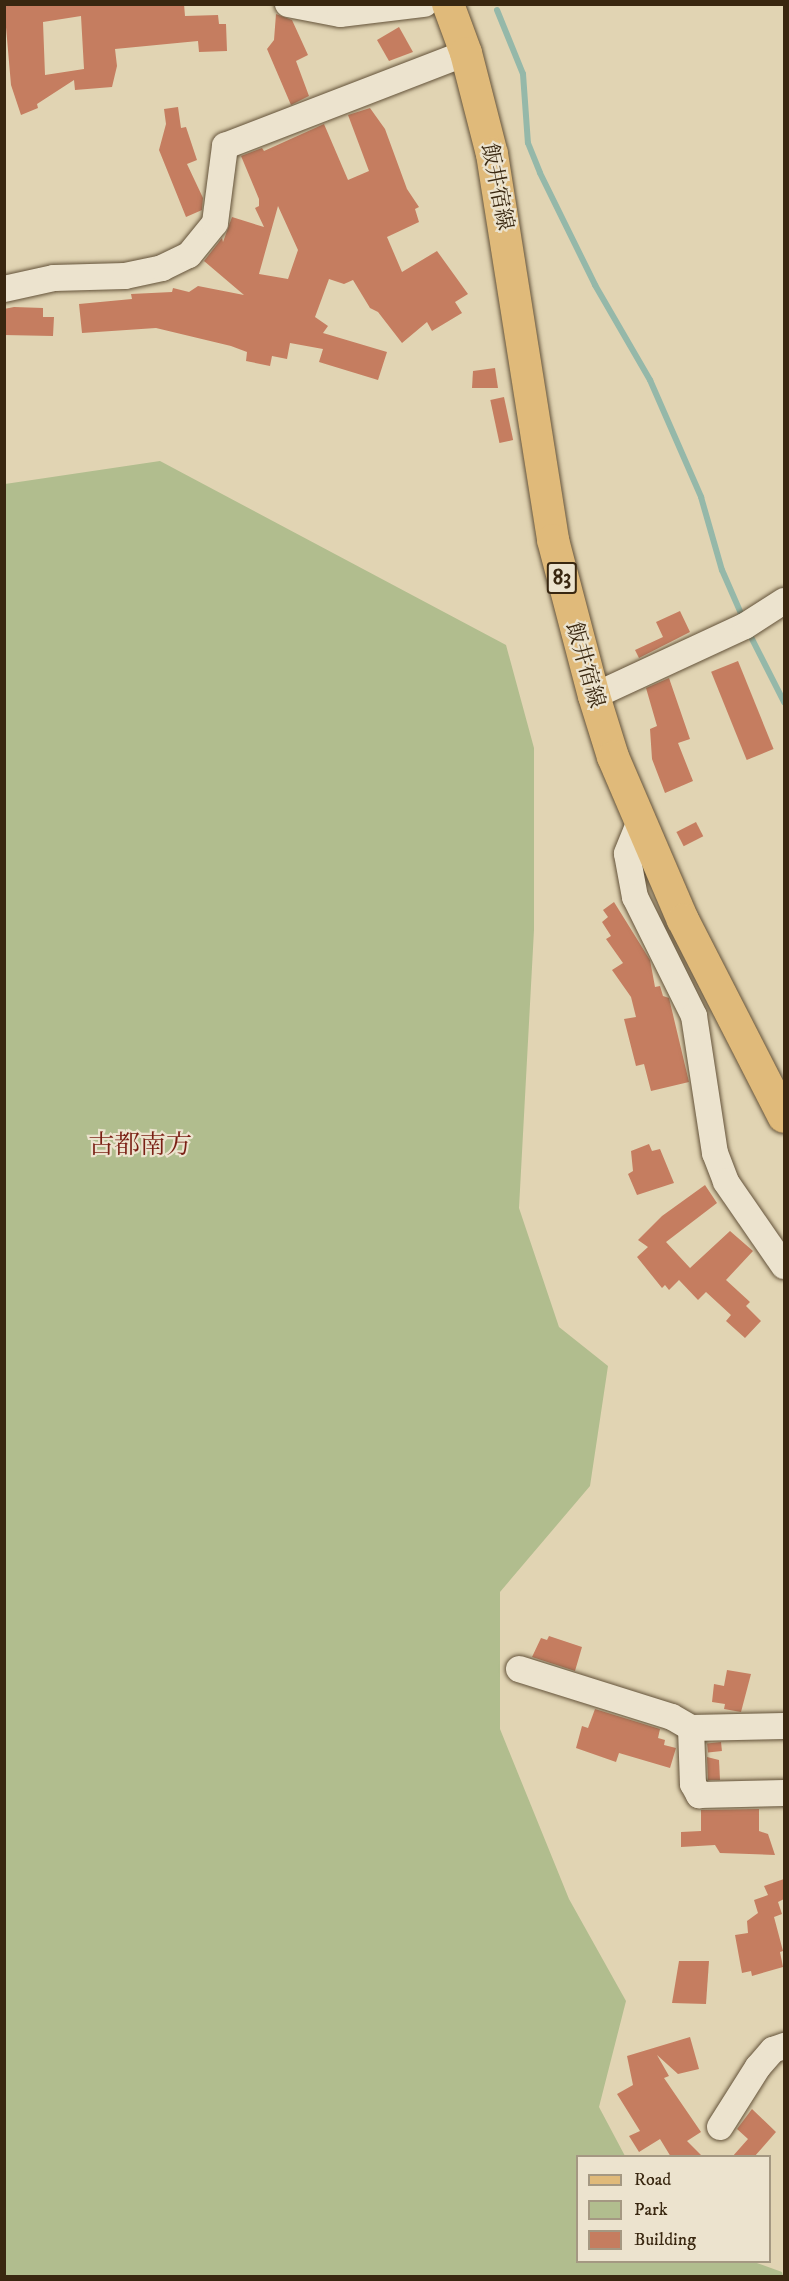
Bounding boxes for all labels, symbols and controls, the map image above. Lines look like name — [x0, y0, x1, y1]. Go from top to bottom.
street label: 飯井宿線 — [476, 141, 518, 233]
road number: 83 — [546, 560, 578, 596]
street label: 飯井宿線 — [560, 619, 610, 711]
district label: 古都南方 — [88, 1130, 192, 1162]
legend — [576, 2155, 771, 2263]
text: Road — [634, 2169, 671, 2191]
text: Park — [634, 2199, 668, 2221]
text: Building — [634, 2229, 696, 2251]

